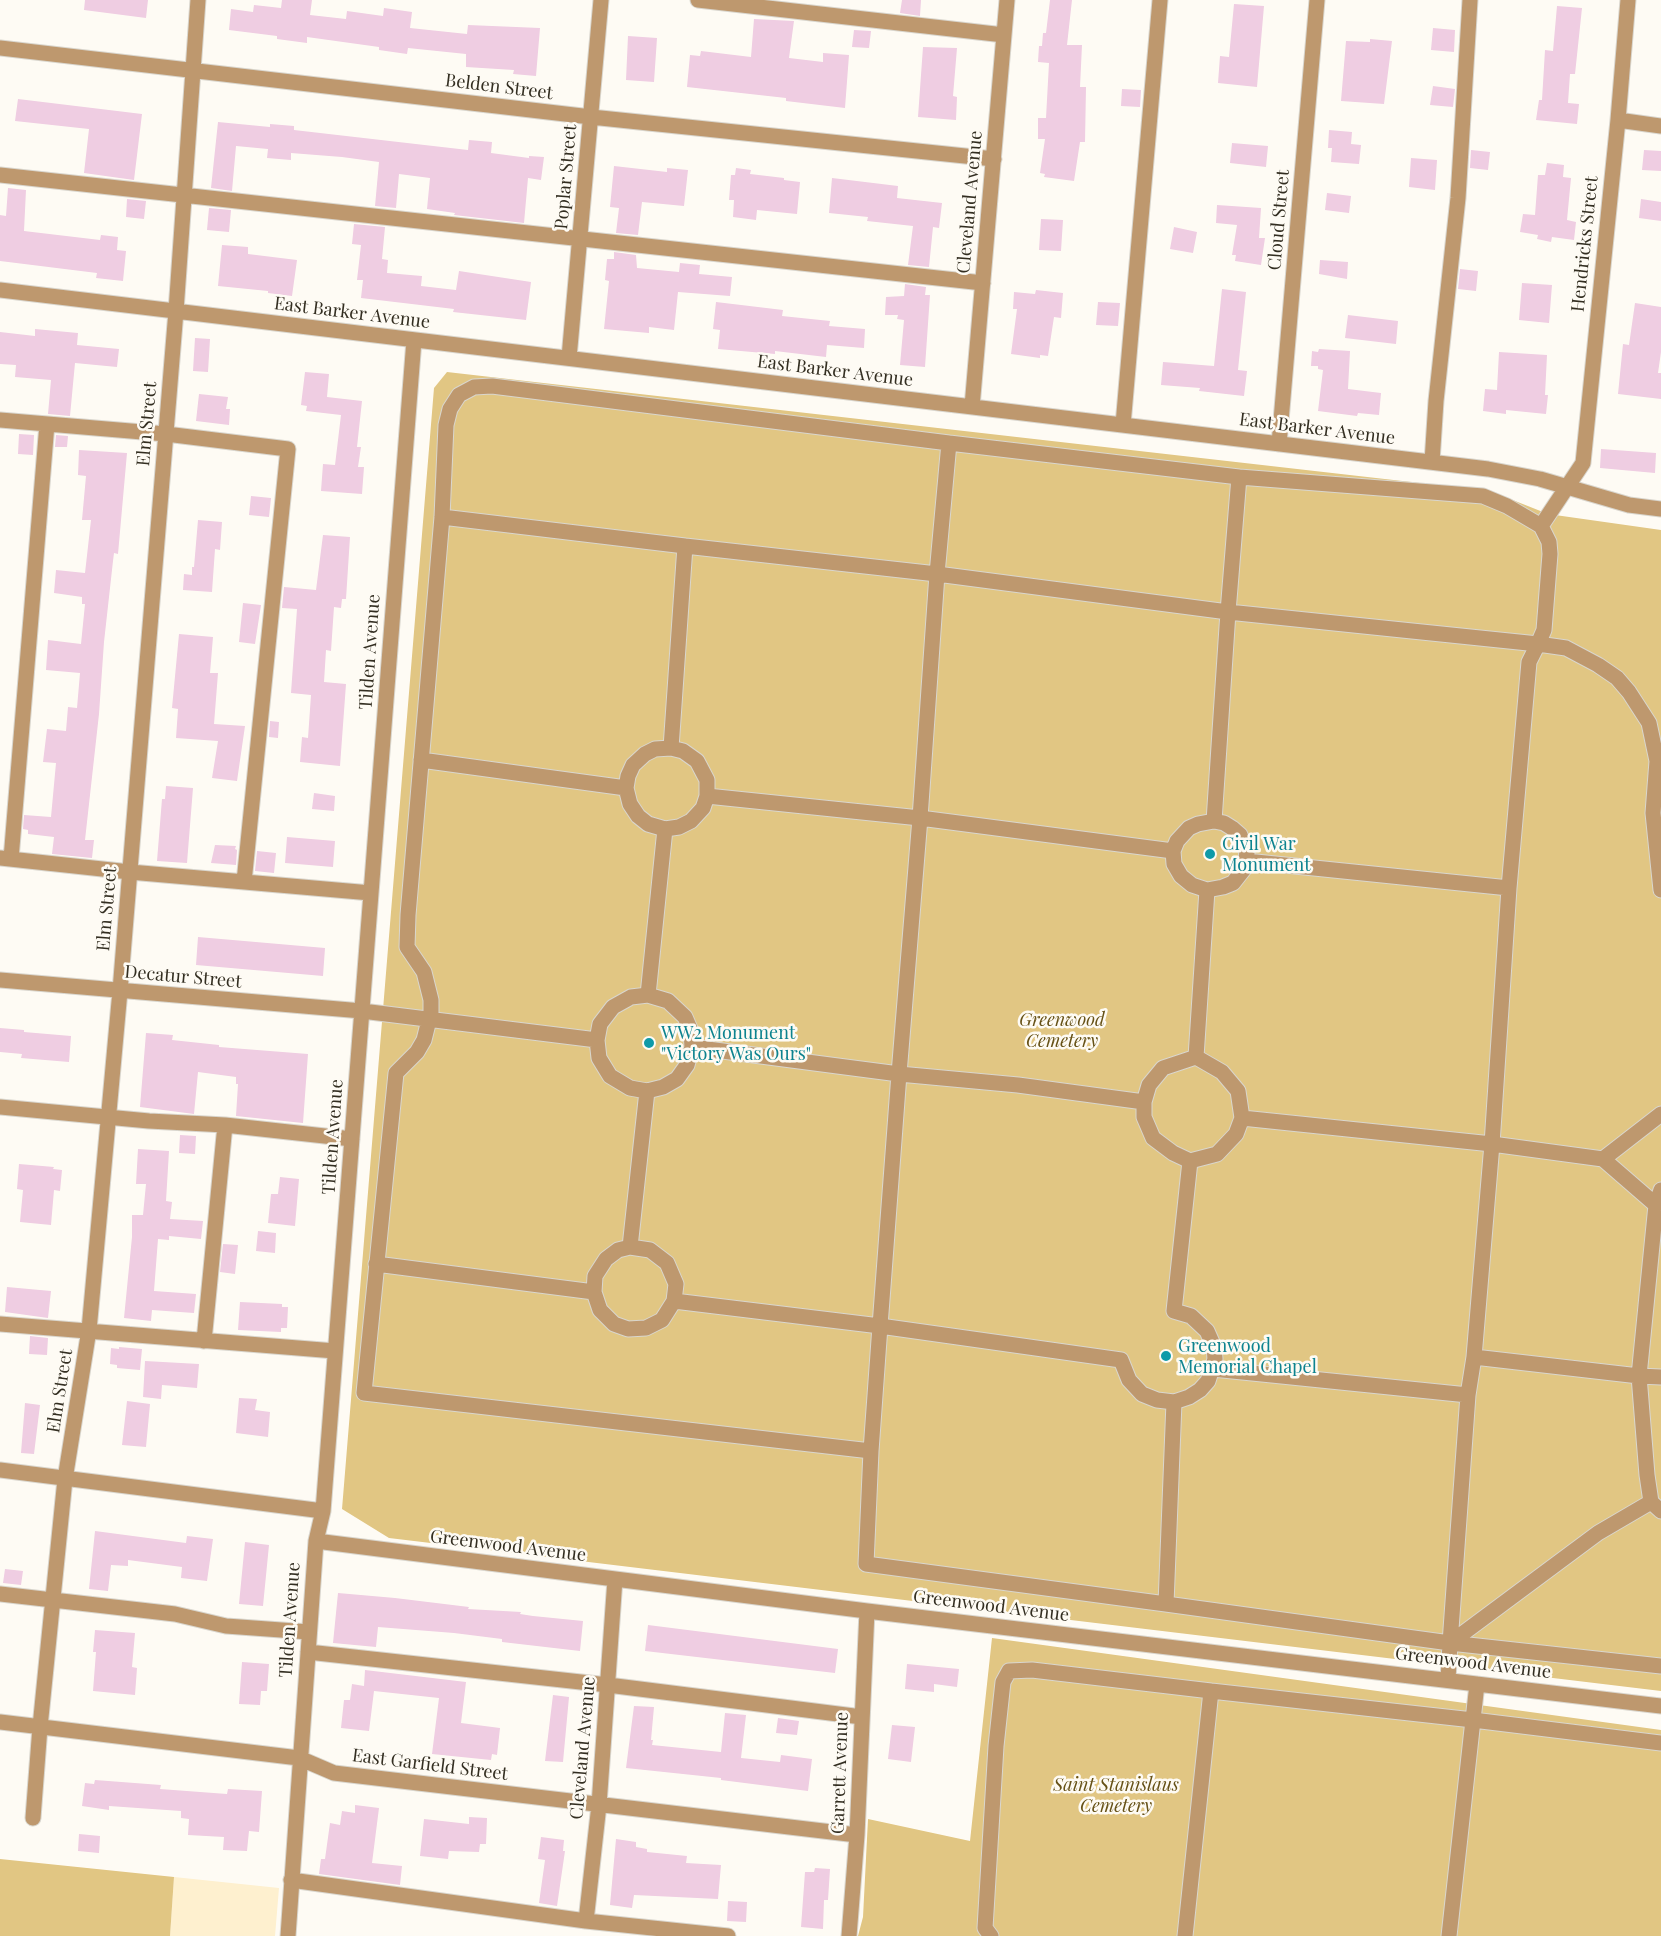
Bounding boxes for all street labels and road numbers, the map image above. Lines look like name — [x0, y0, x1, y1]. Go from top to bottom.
street label: Belden Street — [444, 70, 554, 104]
street label: Poplar Street — [551, 123, 581, 231]
street label: Cleveland Avenue — [953, 130, 987, 274]
street label: Cloud Street — [1264, 169, 1294, 271]
street label: Hendricks Street — [1567, 175, 1603, 313]
street label: East Barker Avenue — [273, 293, 431, 333]
street label: East Barker Avenue — [756, 351, 914, 391]
street label: Elm Street — [133, 381, 161, 467]
street label: East Barker Avenue — [1238, 409, 1396, 449]
street label: Tilden Avenue — [355, 594, 385, 710]
street label: Elm Street — [93, 866, 121, 952]
street label: Decatur Street — [124, 961, 242, 993]
street label: Tilden Avenue — [318, 1079, 348, 1195]
street label: Elm Street — [43, 1347, 77, 1435]
street label: Greenwood Avenue — [429, 1526, 587, 1566]
street label: Tilden Avenue — [275, 1562, 305, 1678]
street label: Greenwood Avenue — [912, 1586, 1070, 1626]
street label: Greenwood Avenue — [1394, 1643, 1552, 1683]
street label: Cleveland Avenue — [566, 1676, 600, 1820]
street label: Garrett Avenue — [827, 1712, 853, 1834]
street label: East Garfield Street — [351, 1745, 509, 1785]

